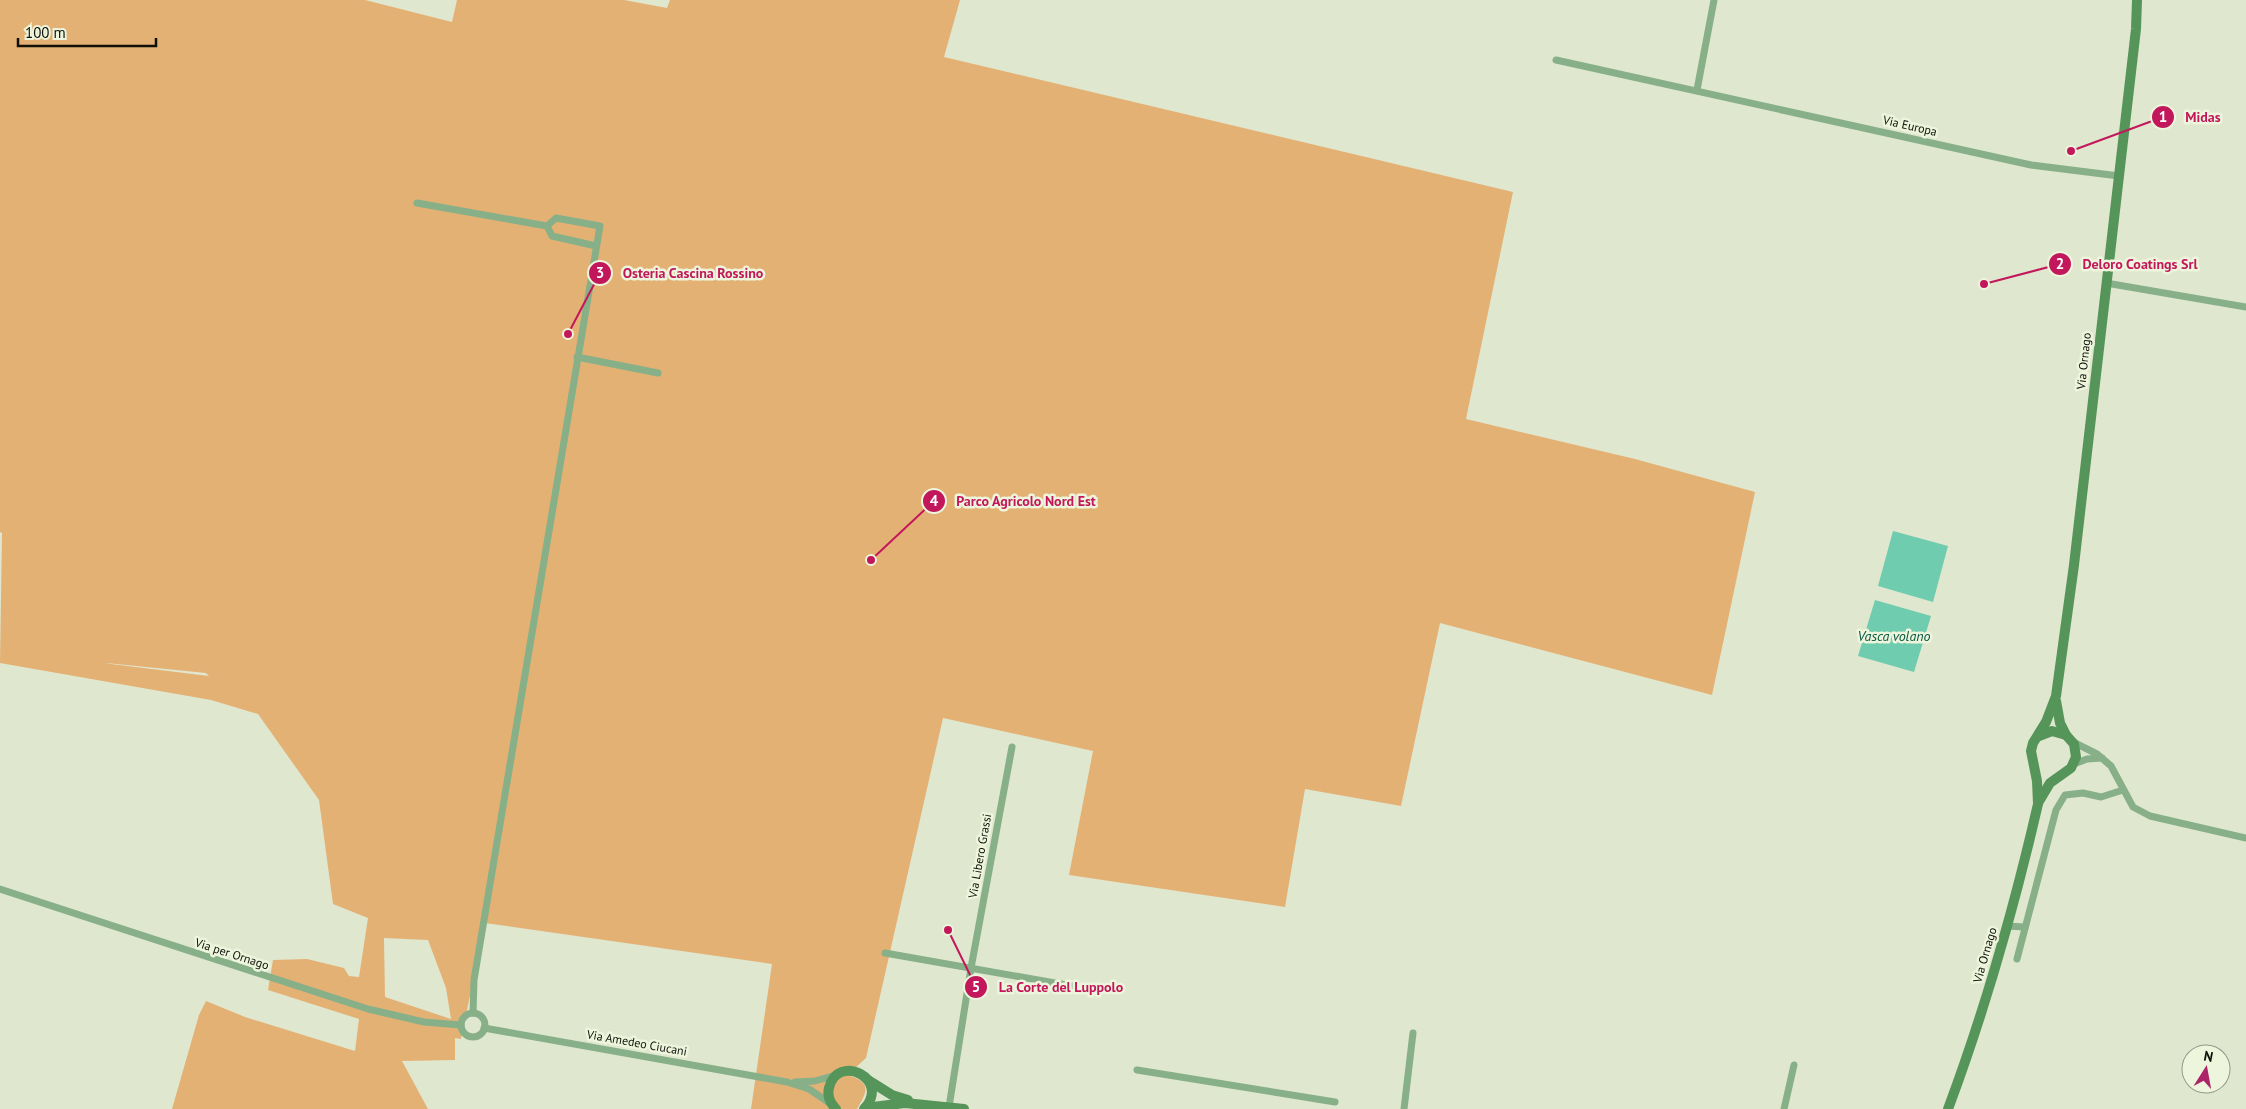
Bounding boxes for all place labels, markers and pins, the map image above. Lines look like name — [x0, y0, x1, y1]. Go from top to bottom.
callout: Midas — [2150, 103, 2231, 132]
callout: Deloro Coatings Srl — [2048, 250, 2208, 279]
callout: Osteria Cascina Rossino — [587, 258, 773, 287]
callout: Parco Agricolo Nord Est — [921, 487, 1106, 516]
callout: La Corte del Luppolo — [964, 973, 1133, 1002]

